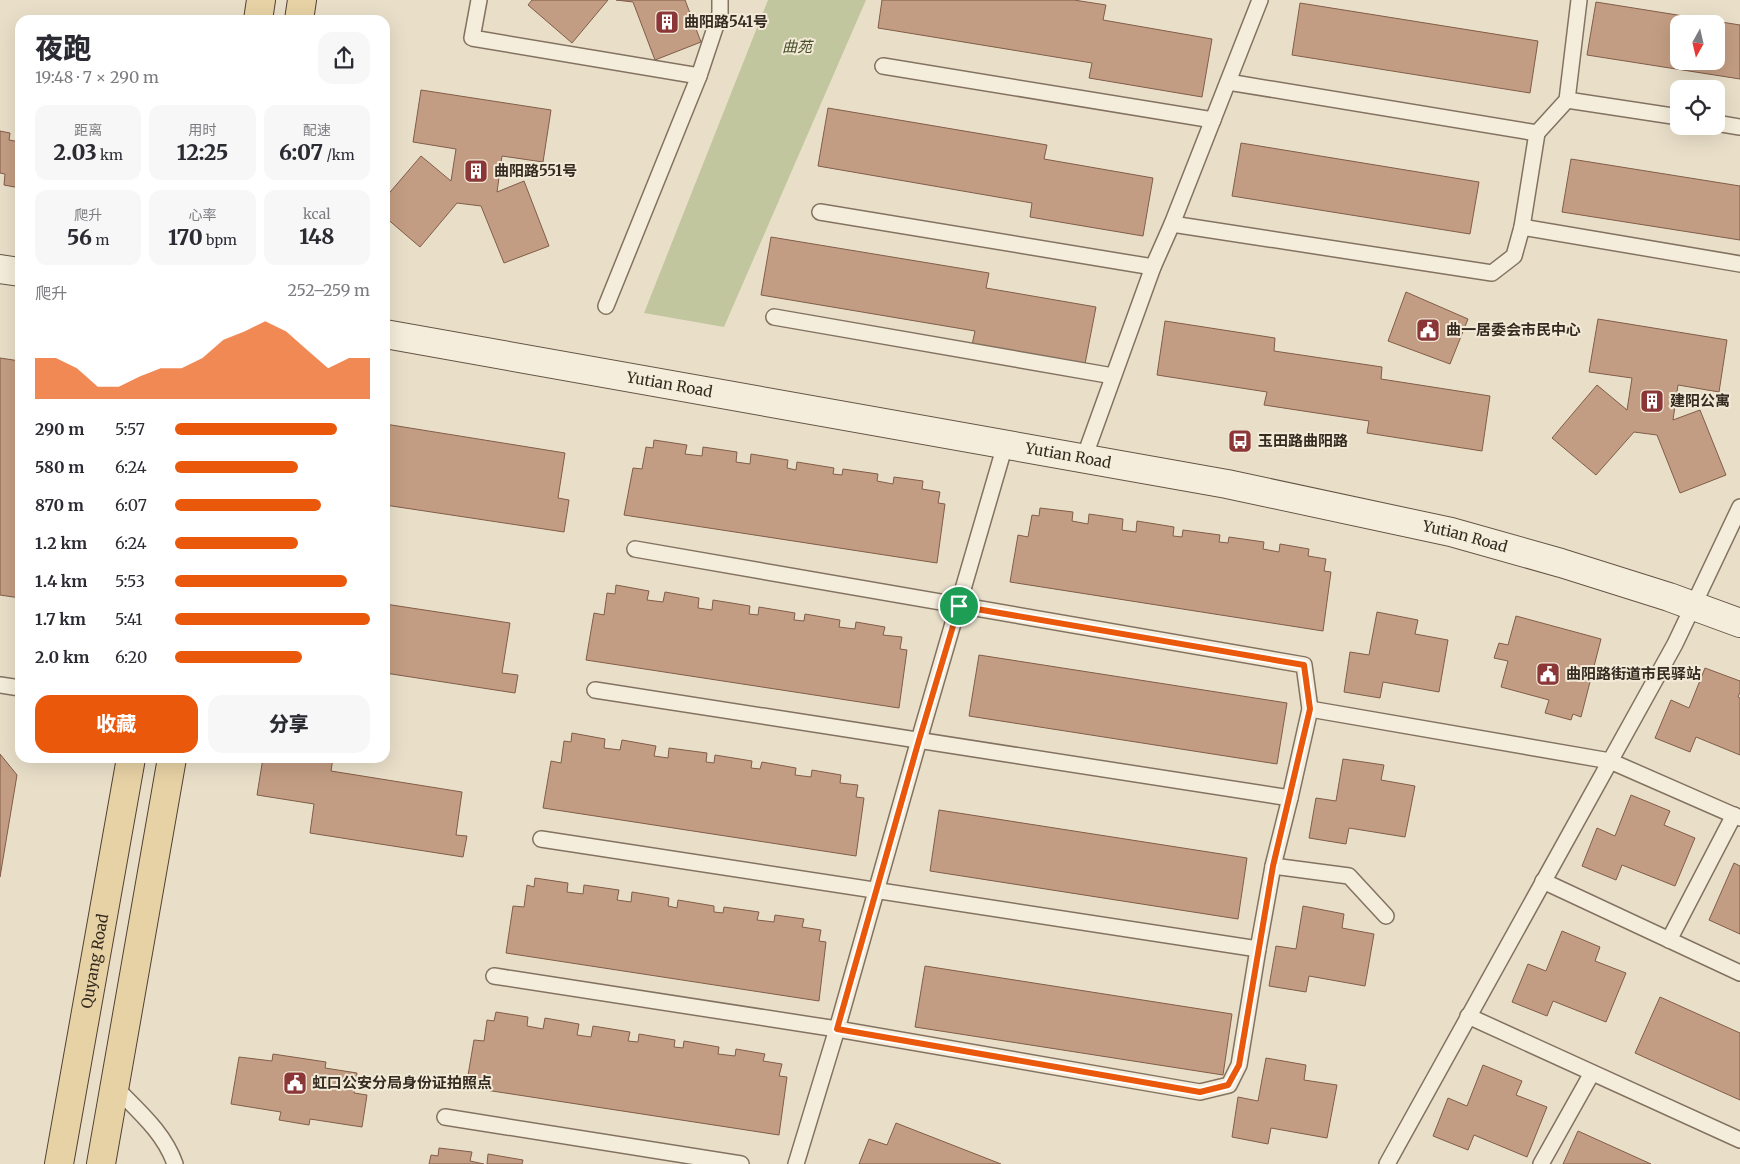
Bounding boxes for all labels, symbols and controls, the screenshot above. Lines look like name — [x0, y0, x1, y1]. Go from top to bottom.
building icon: 曲阳路541号 — [654, 9, 680, 35]
place label: 曲阳路541号 — [684, 12, 768, 31]
north arrow — [1670, 15, 1725, 70]
map controls — [1670, 15, 1725, 135]
text: 夜跑 — [35, 30, 91, 66]
button: share — [318, 32, 370, 84]
park label: 曲苑 — [782, 37, 814, 56]
text: 19:48 · 7 × 290 m — [35, 67, 159, 87]
button: locate — [1670, 80, 1725, 135]
text: 距离 — [74, 121, 102, 139]
text: 用时 — [188, 121, 216, 139]
text: 配速 — [303, 121, 331, 139]
text: 2.03 — [53, 139, 97, 166]
text: 12:25 — [177, 139, 228, 166]
text: 6:07 — [279, 139, 323, 166]
text: km — [97, 146, 123, 164]
text: /km — [323, 146, 355, 164]
building icon: 曲阳路551号 — [463, 158, 489, 184]
place label: 曲阳路551号 — [494, 161, 577, 180]
text: kcal — [303, 205, 331, 223]
text: 爬升 — [74, 206, 102, 224]
text: 心率 — [188, 206, 216, 224]
text: 148 — [299, 223, 334, 250]
text: 56 — [67, 224, 92, 251]
text: 170 — [168, 224, 203, 251]
text: m — [92, 231, 109, 249]
text: bpm — [203, 231, 237, 249]
text: 252–259 m — [288, 280, 370, 300]
text: 爬升 — [35, 283, 67, 303]
public building icon: 曲一居委会市民中心 — [1415, 317, 1441, 343]
place label: 曲一居委会市民中心 — [1446, 320, 1581, 339]
street label: Yutian Road — [624, 367, 714, 401]
building icon: 建阳公寓 — [1639, 388, 1665, 414]
place label: 建阳公寓 — [1670, 391, 1730, 410]
text: 290 m — [35, 419, 84, 439]
text: 5:57 — [115, 419, 145, 439]
bus stop icon: 玉田路曲阳路 — [1227, 428, 1253, 454]
place label: 玉田路曲阳路 — [1258, 431, 1348, 450]
street label: Yutian Road — [1023, 438, 1113, 472]
text: 580 m — [35, 457, 84, 477]
text: 6:24 — [115, 457, 147, 477]
text: 870 m — [35, 495, 84, 515]
text: 6:07 — [115, 495, 147, 515]
street label: Yutian Road — [1420, 516, 1510, 556]
text: 1.2 km — [35, 533, 87, 553]
text: 6:24 — [115, 533, 147, 553]
text: 1.4 km — [35, 571, 87, 591]
text: 5:53 — [115, 571, 145, 591]
pin — [938, 585, 980, 627]
icon: arrive — [945, 592, 973, 620]
text: 1.7 km — [35, 609, 86, 629]
text: 5:41 — [115, 609, 143, 629]
text: 2.0 km — [35, 647, 89, 667]
text: 6:20 — [115, 647, 147, 667]
public building icon: 曲阳路街道市民驿站 — [1535, 661, 1561, 687]
place label: 曲阳路街道市民驿站 — [1566, 664, 1701, 683]
button: 收藏 — [35, 695, 198, 753]
button: 分享 — [208, 695, 370, 753]
street label: Quyang Road — [77, 912, 112, 1010]
public building icon: 虹口公安分局身份证拍照点 — [282, 1070, 308, 1096]
place label: 虹口公安分局身份证拍照点 — [312, 1073, 492, 1092]

